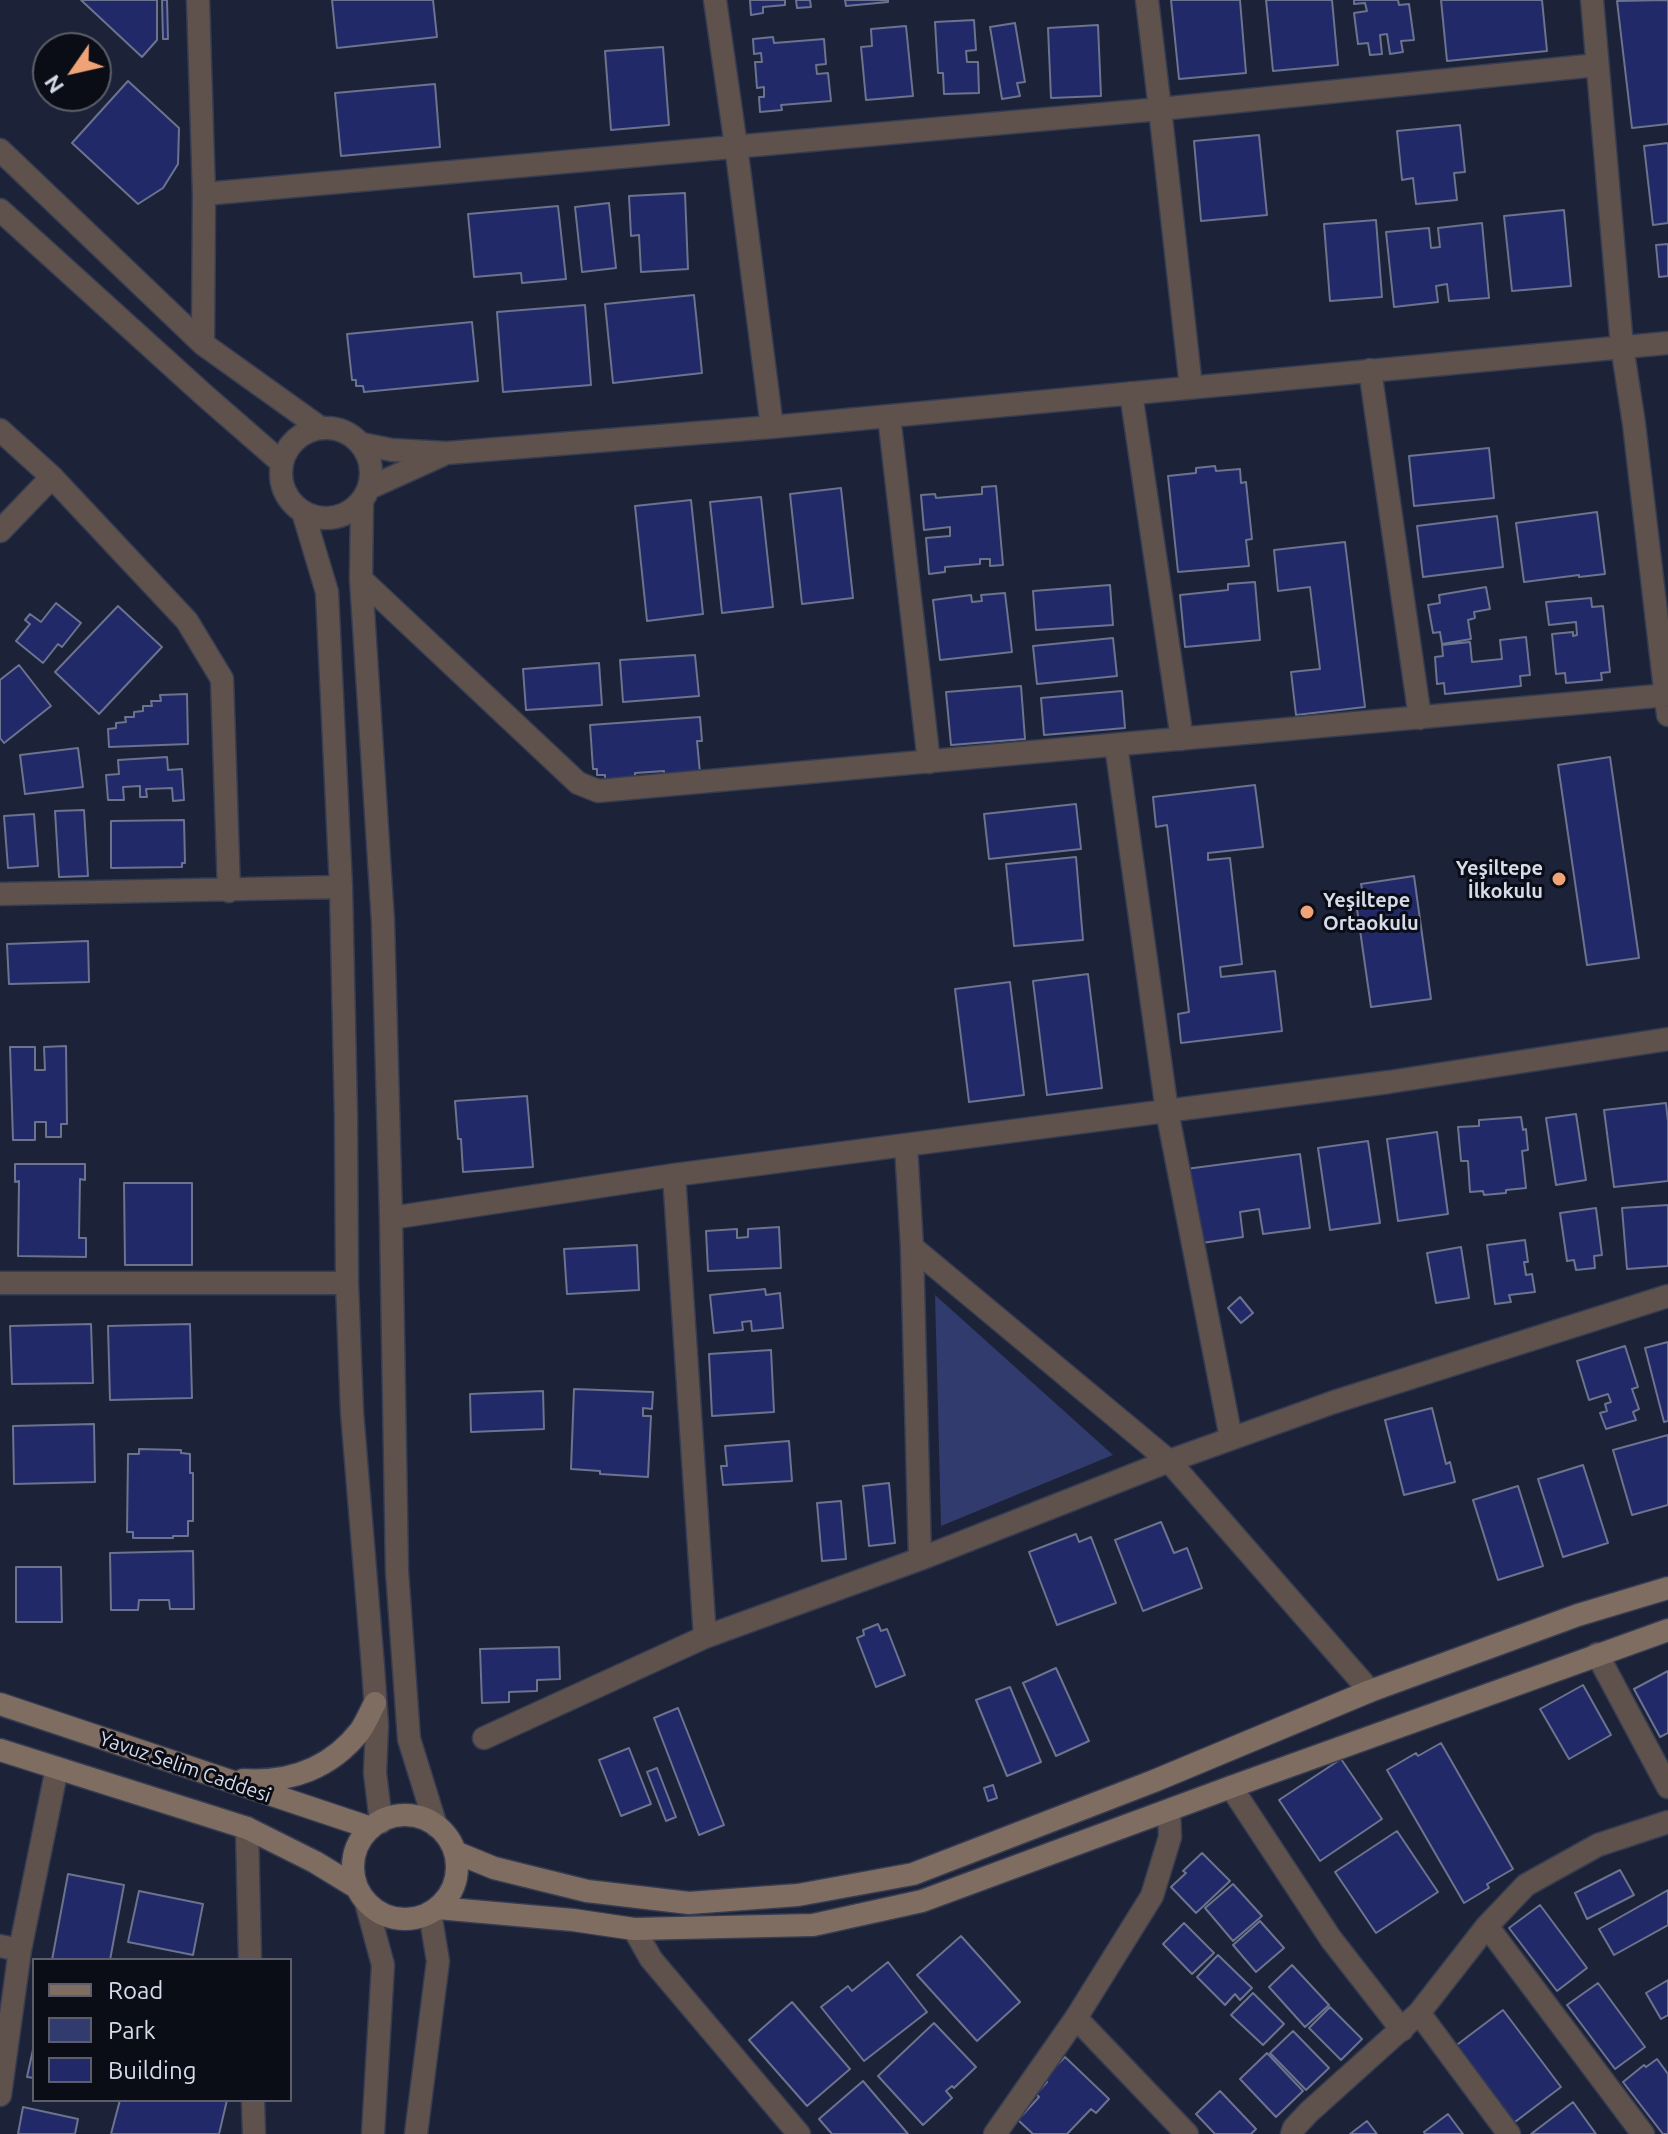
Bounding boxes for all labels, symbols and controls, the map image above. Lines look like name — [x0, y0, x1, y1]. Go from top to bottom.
north arrow — [32, 32, 112, 112]
text: N — [38, 71, 68, 98]
place label: Yeşiltepe İlkokulu — [1456, 856, 1543, 903]
marker: Yeşiltepe İlkokulu — [1550, 870, 1568, 888]
place label: Yeşiltepe Ortaokulu — [1323, 888, 1419, 935]
marker: Yeşiltepe Ortaokulu — [1298, 903, 1316, 921]
street label: Yavuz Selim Caddesi — [96, 1726, 274, 1808]
legend — [32, 1958, 292, 2102]
text: Road — [108, 1977, 163, 2004]
text: Park — [108, 2017, 156, 2044]
text: Building — [108, 2057, 196, 2084]

